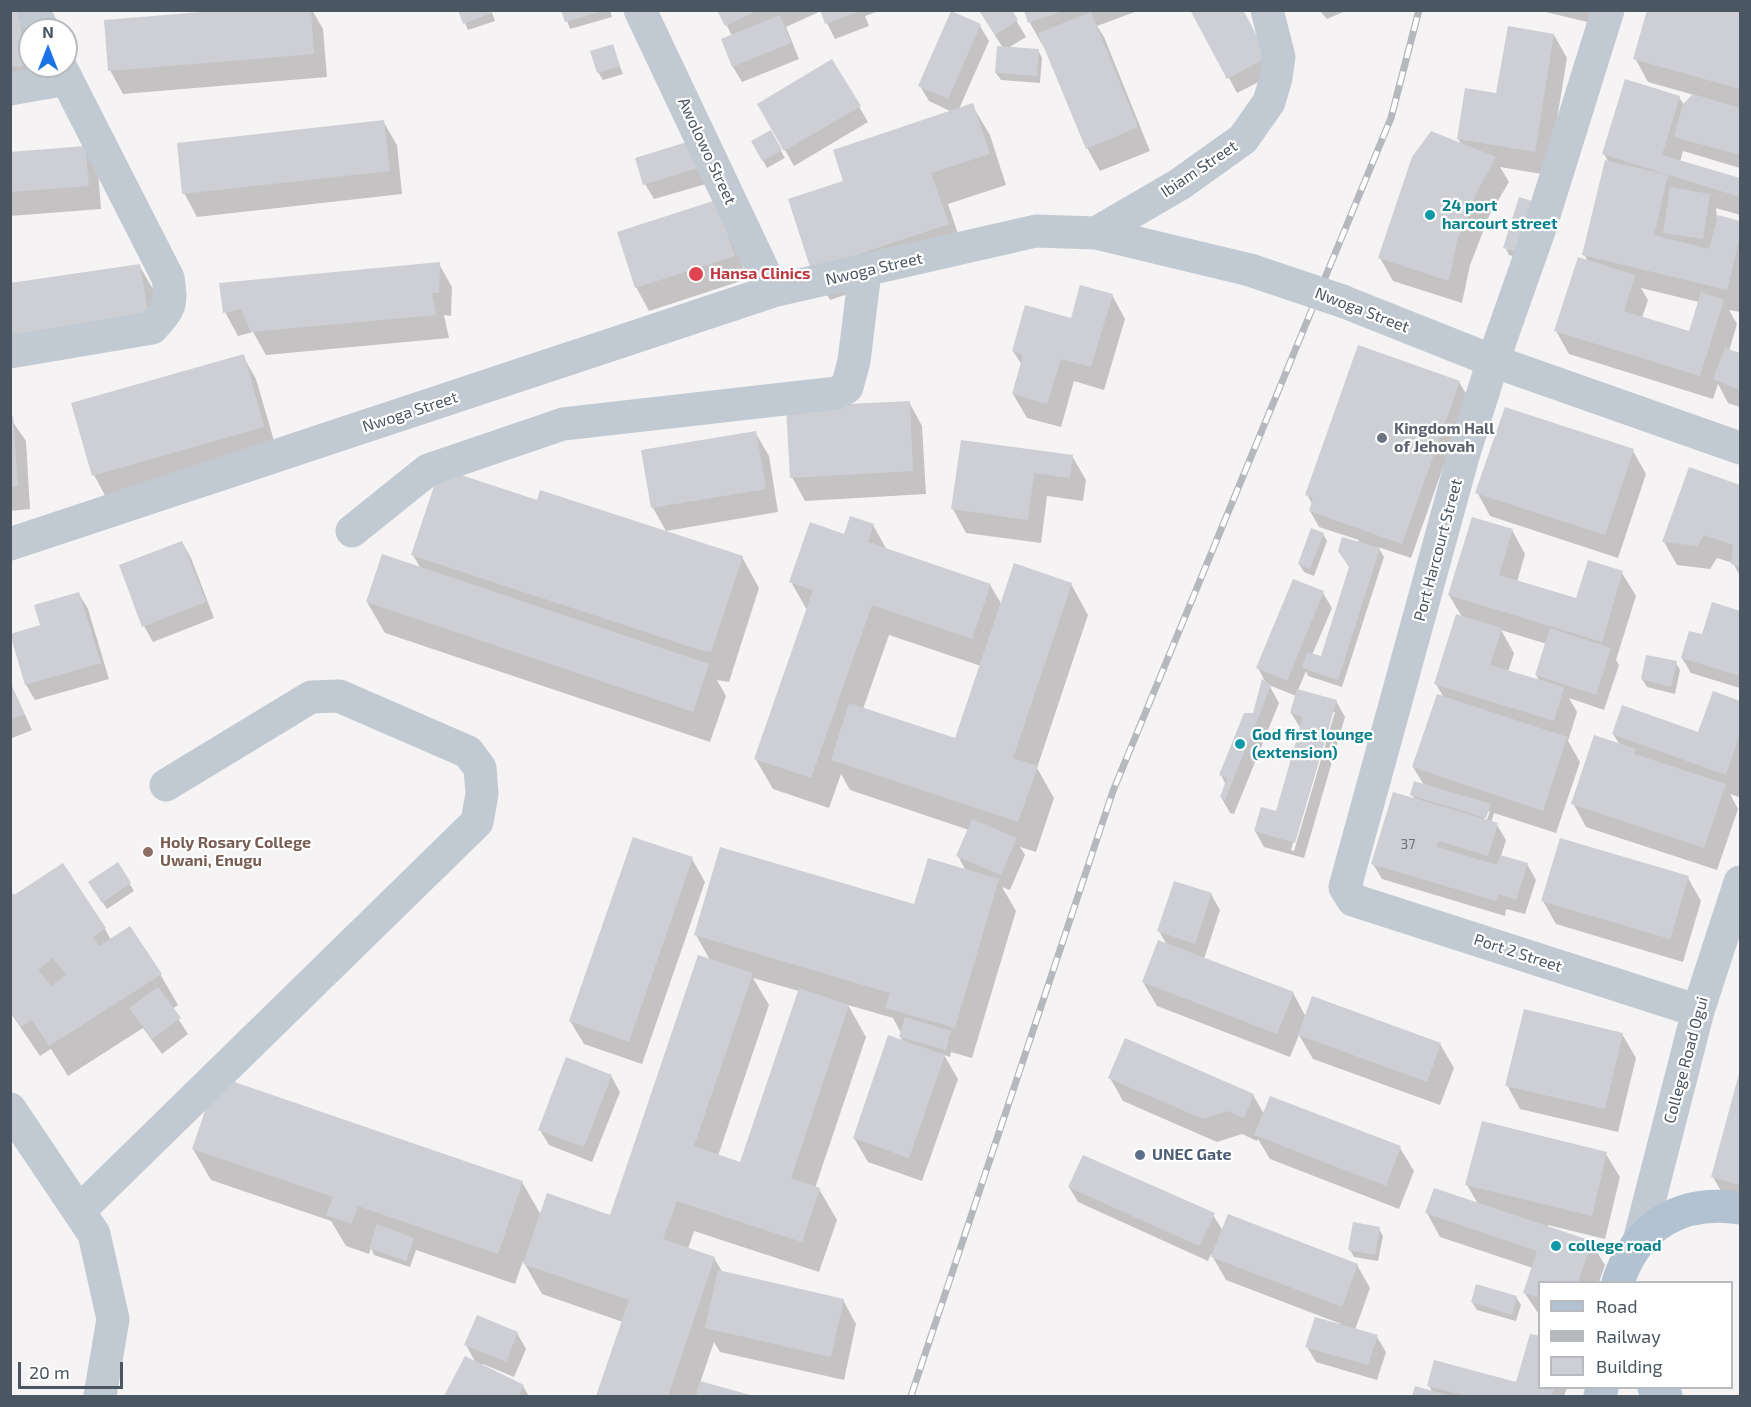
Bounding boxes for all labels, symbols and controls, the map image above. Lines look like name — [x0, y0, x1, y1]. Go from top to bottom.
north arrow — [18, 18, 78, 78]
text: N — [42, 22, 54, 41]
street label: Awolowo Street — [674, 94, 740, 208]
street label: Ibiam Street — [1157, 136, 1241, 202]
place label: 24 port harcourt street — [1442, 196, 1558, 234]
marker: 24 port harcourt street — [1423, 208, 1437, 222]
street label: Nwoga Street — [824, 248, 924, 290]
place label: Hansa Clinics — [710, 264, 811, 284]
marker: Hansa Clinics — [687, 265, 705, 283]
street label: Nwoga Street — [1312, 283, 1412, 337]
street label: Nwoga Street — [360, 388, 460, 436]
place label: Kingdom Hall of Jehovah — [1394, 419, 1495, 457]
marker: Kingdom Hall of Jehovah — [1375, 431, 1389, 445]
street label: Port Harcourt Street — [1410, 477, 1466, 623]
place label: God first lounge (extension) — [1252, 725, 1373, 763]
marker: God first lounge (extension) — [1233, 737, 1247, 751]
place label: Holy Rosary College Uwani, Enugu — [160, 833, 311, 871]
house number: 37 — [1401, 836, 1415, 852]
marker: Holy Rosary College Uwani, Enugu — [141, 845, 155, 859]
street label: Port 2 Street — [1472, 930, 1564, 976]
street label: College Road Ogui — [1660, 995, 1712, 1125]
place label: UNEC Gate — [1152, 1145, 1232, 1165]
marker: UNEC Gate — [1133, 1148, 1147, 1162]
place label: college road — [1568, 1236, 1661, 1256]
marker: college road — [1549, 1239, 1563, 1253]
legend — [1538, 1281, 1733, 1389]
text: Road — [1596, 1295, 1637, 1317]
text: Railway — [1596, 1325, 1661, 1347]
scale bar — [21, 1350, 126, 1388]
text: Building — [1596, 1355, 1663, 1377]
text: 20 m — [29, 1361, 70, 1383]

